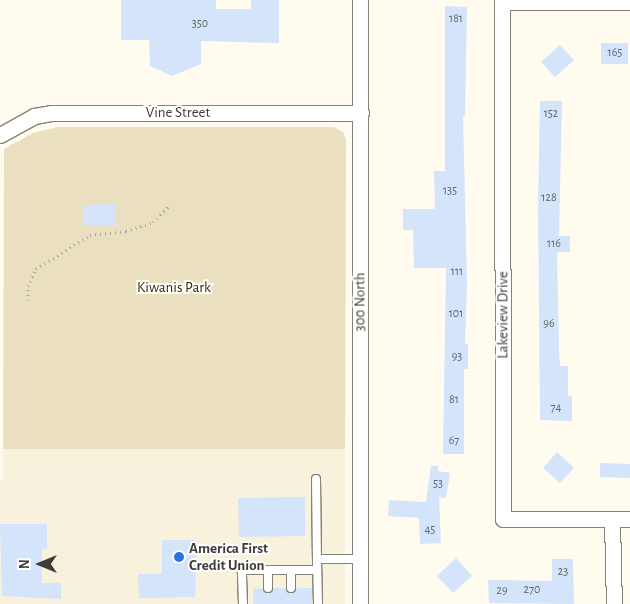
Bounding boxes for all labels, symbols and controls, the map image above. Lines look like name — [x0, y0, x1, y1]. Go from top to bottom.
house number: 181 — [449, 12, 463, 26]
house number: 350 — [192, 17, 208, 31]
house number: 165 — [608, 46, 622, 60]
street label: Vine Street — [146, 104, 210, 122]
house number: 152 — [544, 107, 558, 121]
house number: 135 — [443, 184, 457, 198]
house number: 128 — [541, 191, 557, 205]
house number: 116 — [547, 237, 561, 251]
house number: 111 — [451, 265, 463, 279]
street label: Lakeview Drive — [494, 271, 512, 359]
street label: 300 North — [351, 272, 369, 332]
park label: Kiwanis Park — [137, 279, 211, 297]
house number: 101 — [449, 307, 463, 321]
house number: 96 — [543, 317, 555, 331]
house number: 93 — [452, 350, 462, 364]
house number: 81 — [449, 393, 459, 407]
house number: 74 — [551, 401, 561, 415]
house number: 67 — [449, 434, 459, 448]
house number: 53 — [433, 477, 443, 491]
house number: 45 — [425, 523, 435, 537]
north arrow — [15, 539, 65, 589]
place label: America First Credit Union — [189, 539, 268, 574]
marker: America First Credit Union — [173, 551, 185, 563]
text: N — [18, 559, 32, 569]
house number: 23 — [558, 565, 568, 579]
house number: 270 — [524, 583, 540, 597]
house number: 29 — [496, 584, 508, 598]

